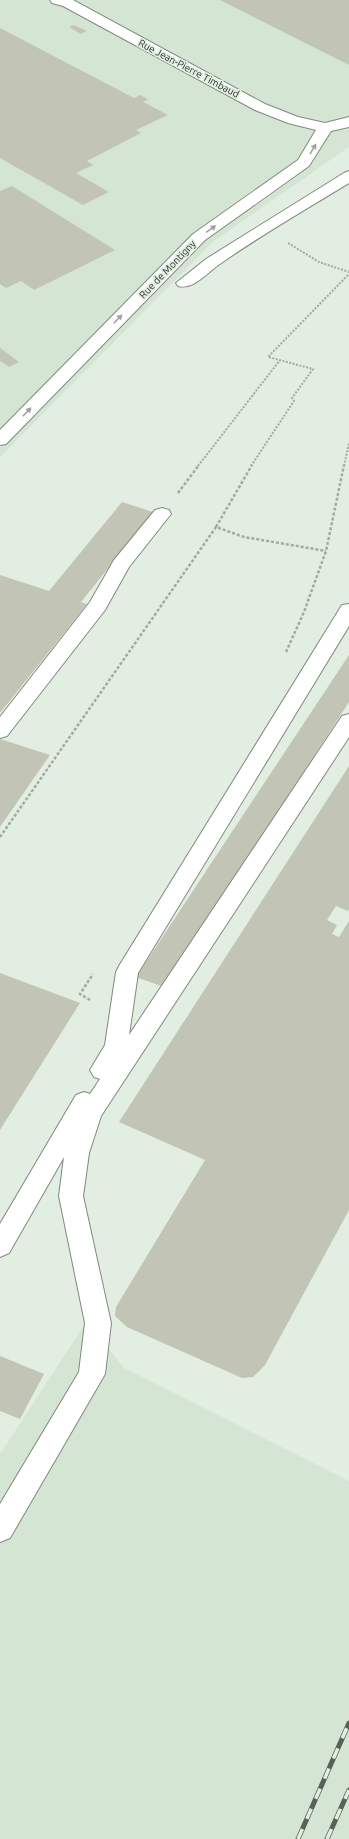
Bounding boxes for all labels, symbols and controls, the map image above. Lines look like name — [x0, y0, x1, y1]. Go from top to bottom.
street label: Rue Jean-Pierre Timbaud — [136, 37, 241, 100]
one-way arrow — [309, 143, 316, 155]
one-way arrow — [206, 225, 217, 233]
street label: Rue de Montigny — [137, 238, 198, 301]
one-way arrow — [114, 314, 123, 324]
one-way arrow — [22, 407, 32, 417]

